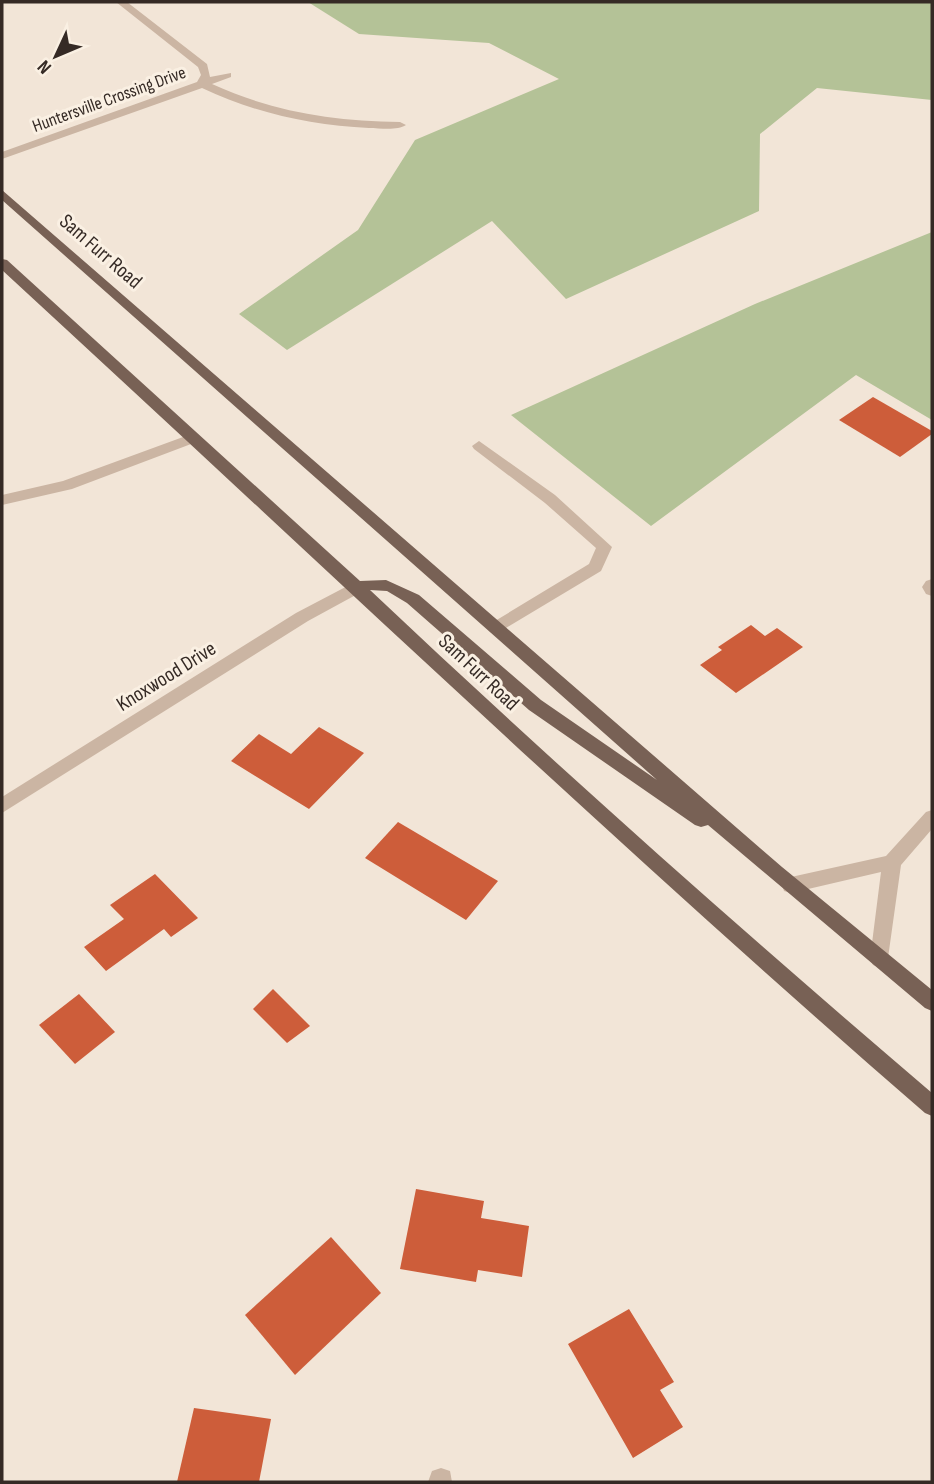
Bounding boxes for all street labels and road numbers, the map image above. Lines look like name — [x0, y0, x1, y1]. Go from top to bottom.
street label: Huntersville Crossing Drive — [30, 62, 189, 137]
street label: Sam Furr Road — [54, 209, 147, 294]
street label: Sam Furr Road — [433, 629, 524, 716]
street label: Knoxwood Drive — [112, 636, 221, 717]

